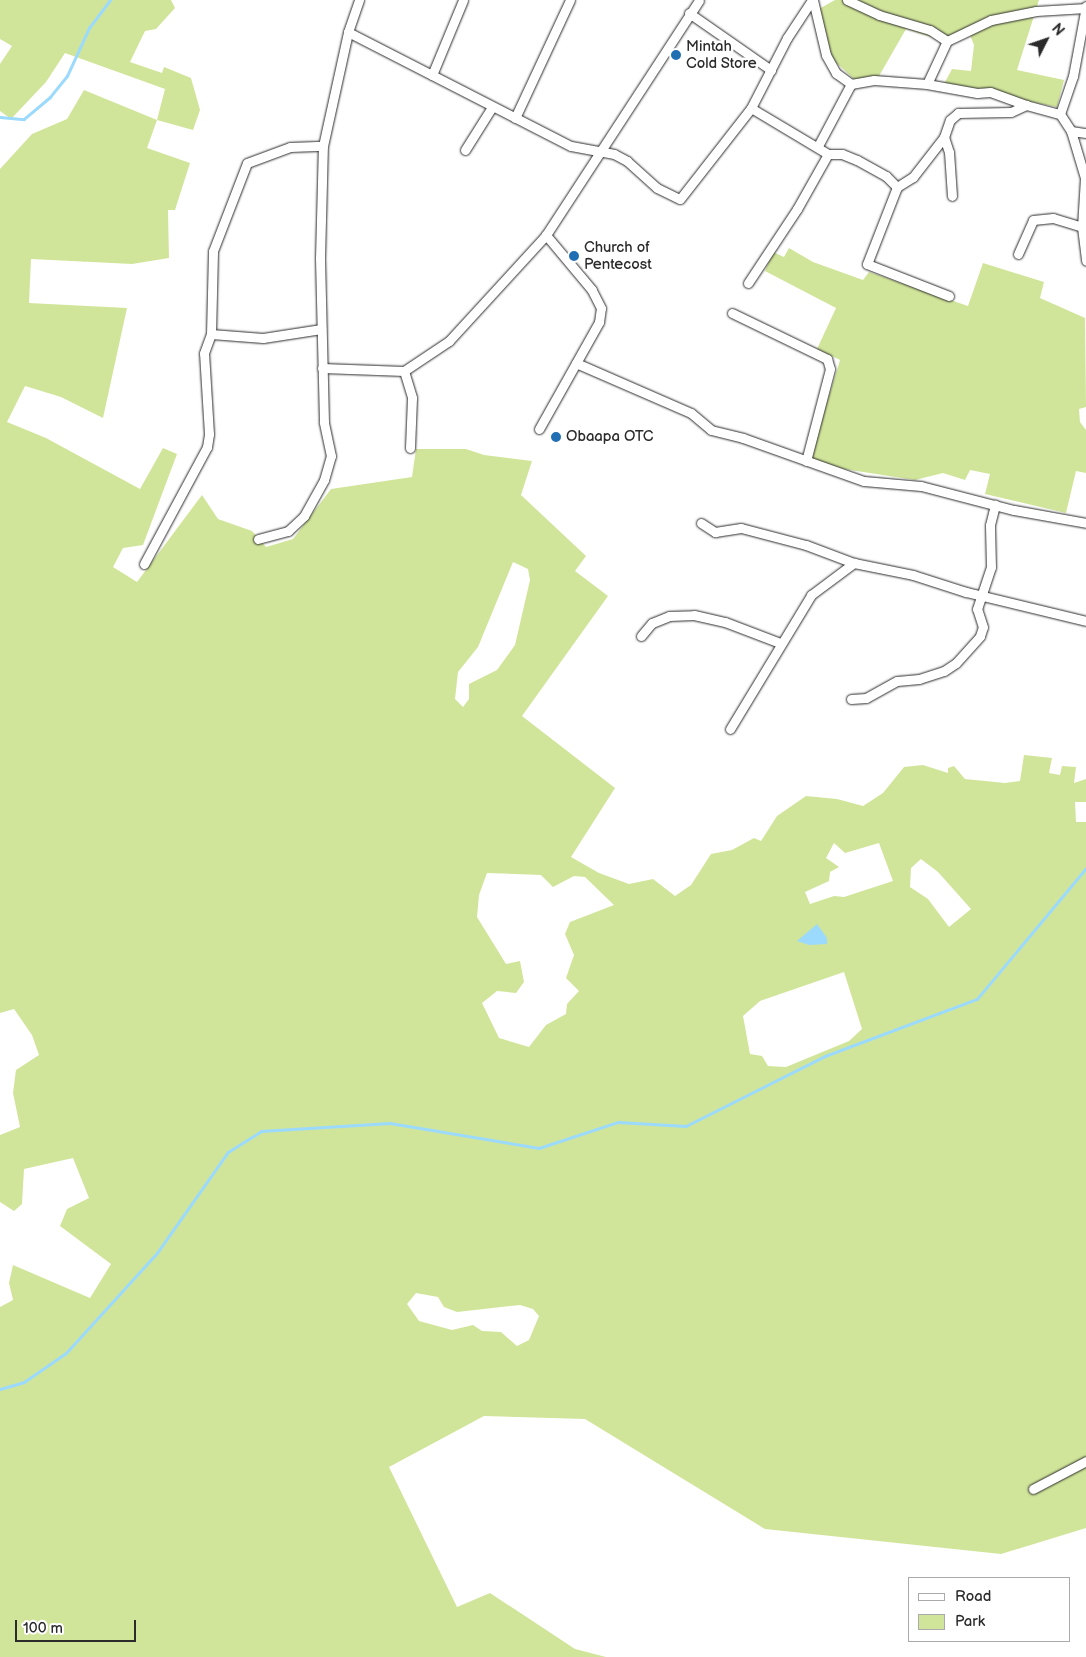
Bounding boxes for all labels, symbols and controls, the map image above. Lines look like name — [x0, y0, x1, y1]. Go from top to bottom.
north arrow — [1021, 15, 1071, 65]
text: N — [1048, 20, 1068, 39]
place label: Mintah Cold Store — [686, 37, 757, 72]
marker: Mintah Cold Store — [670, 49, 682, 61]
place label: Church of Pentecost — [584, 238, 652, 273]
marker: Church of Pentecost — [568, 250, 580, 262]
place label: Obaapa OTC — [566, 428, 653, 446]
marker: Obaapa OTC — [550, 431, 562, 443]
legend — [908, 1577, 1071, 1642]
text: Road — [955, 1587, 991, 1606]
scale bar — [18, 1610, 139, 1642]
text: Park — [955, 1612, 985, 1631]
text: 100 m — [23, 1619, 63, 1638]

